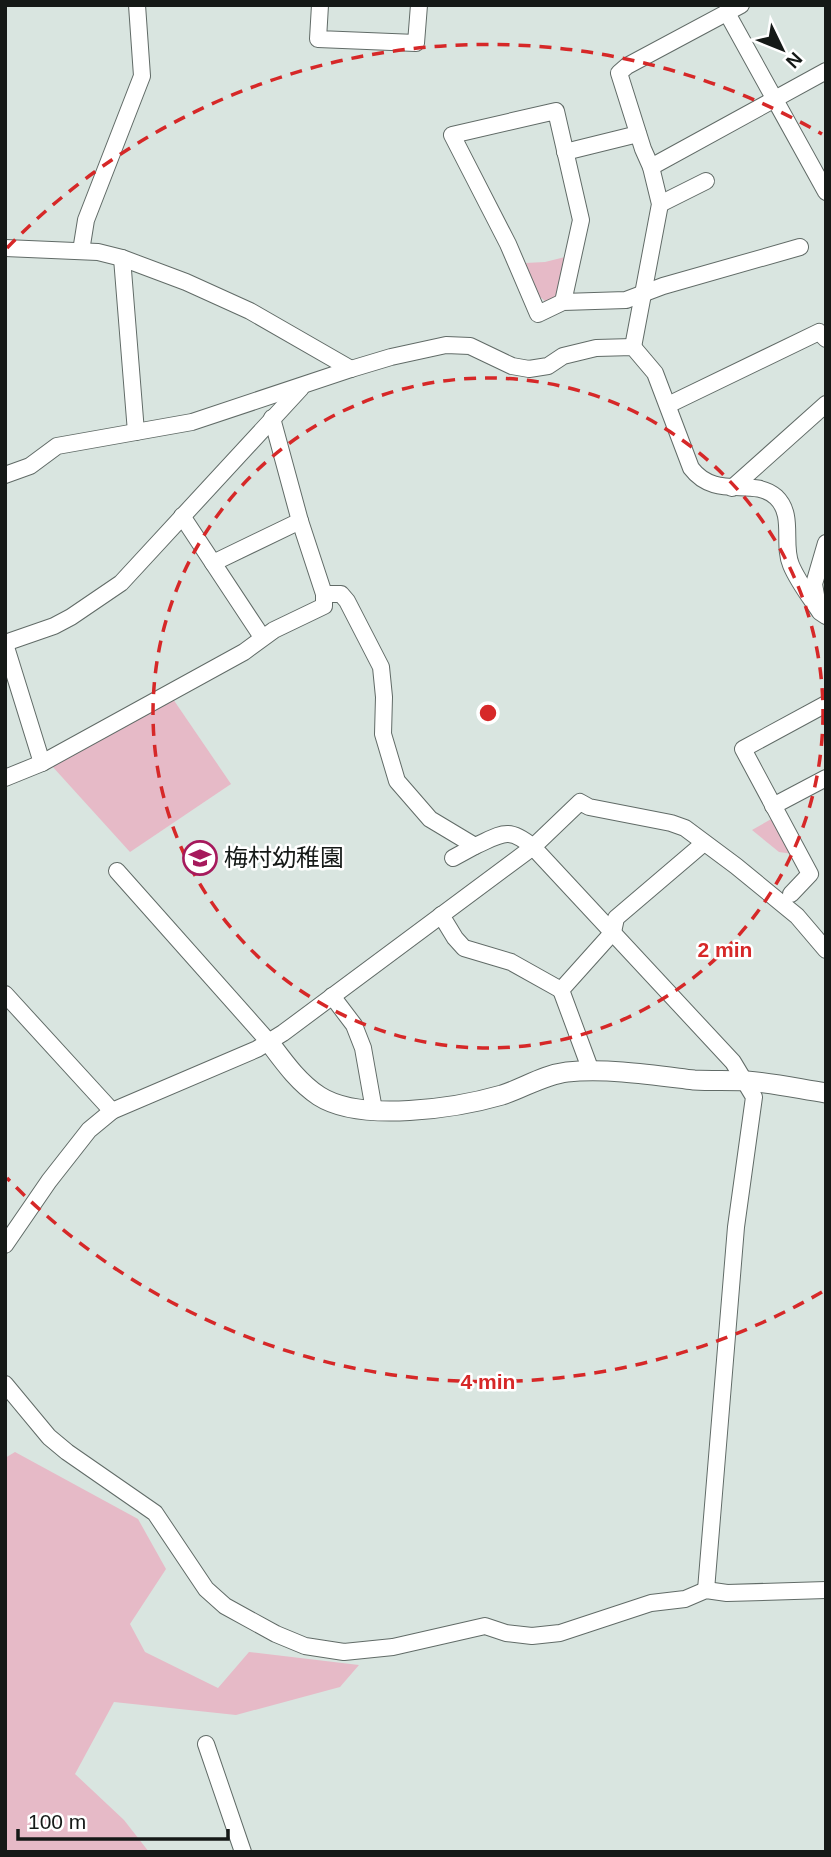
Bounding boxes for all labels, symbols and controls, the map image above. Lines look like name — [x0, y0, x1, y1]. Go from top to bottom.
north arrow — [747, 14, 817, 84]
text: N — [782, 48, 806, 72]
centre of rings — [476, 701, 500, 725]
school or university icon: 梅村幼稚園 — [181, 839, 219, 877]
place label: 梅村幼稚園 — [224, 844, 344, 871]
text: 2 min — [698, 938, 752, 961]
text: 4 min — [461, 1370, 515, 1393]
scale bar — [18, 1798, 228, 1842]
text: 100 m — [28, 1810, 86, 1833]

